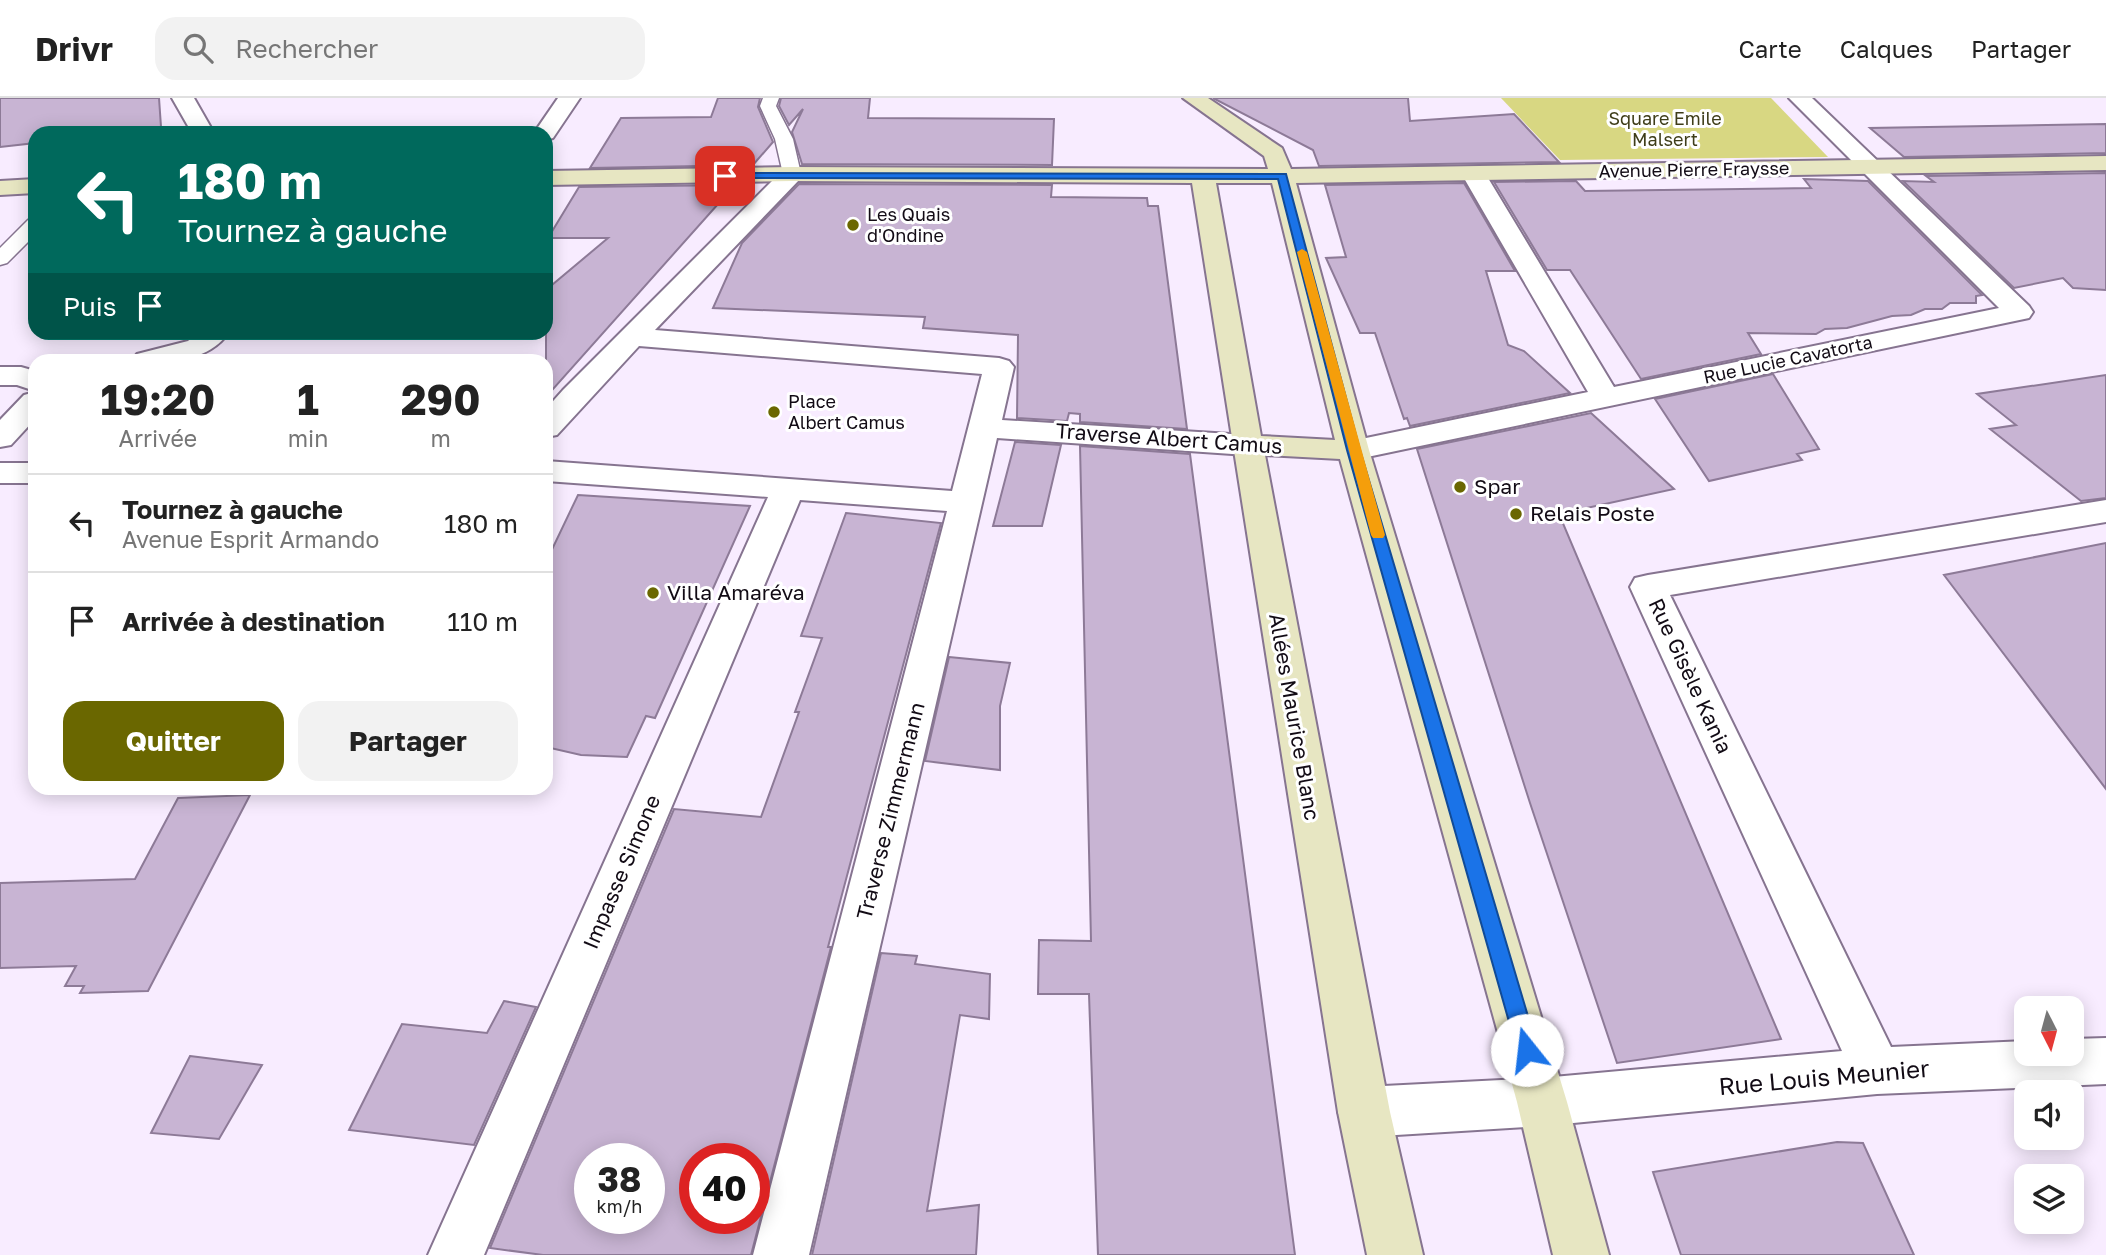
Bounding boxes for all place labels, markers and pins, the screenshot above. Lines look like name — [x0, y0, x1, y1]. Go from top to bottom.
pin — [695, 146, 755, 206]
place label: Les Quais d'Ondine — [867, 203, 950, 246]
marker: Les Quais d'Ondine — [845, 217, 861, 233]
place label: Place Albert Camus — [788, 390, 905, 433]
marker: Place Albert Camus — [766, 404, 782, 420]
place label: Spar — [1474, 473, 1520, 499]
marker: Spar — [1452, 479, 1468, 495]
place label: Relais Poste — [1530, 500, 1655, 526]
marker: Relais Poste — [1508, 506, 1524, 522]
place label: Villa Amaréva — [667, 579, 805, 605]
marker: Villa Amaréva — [645, 585, 661, 601]

